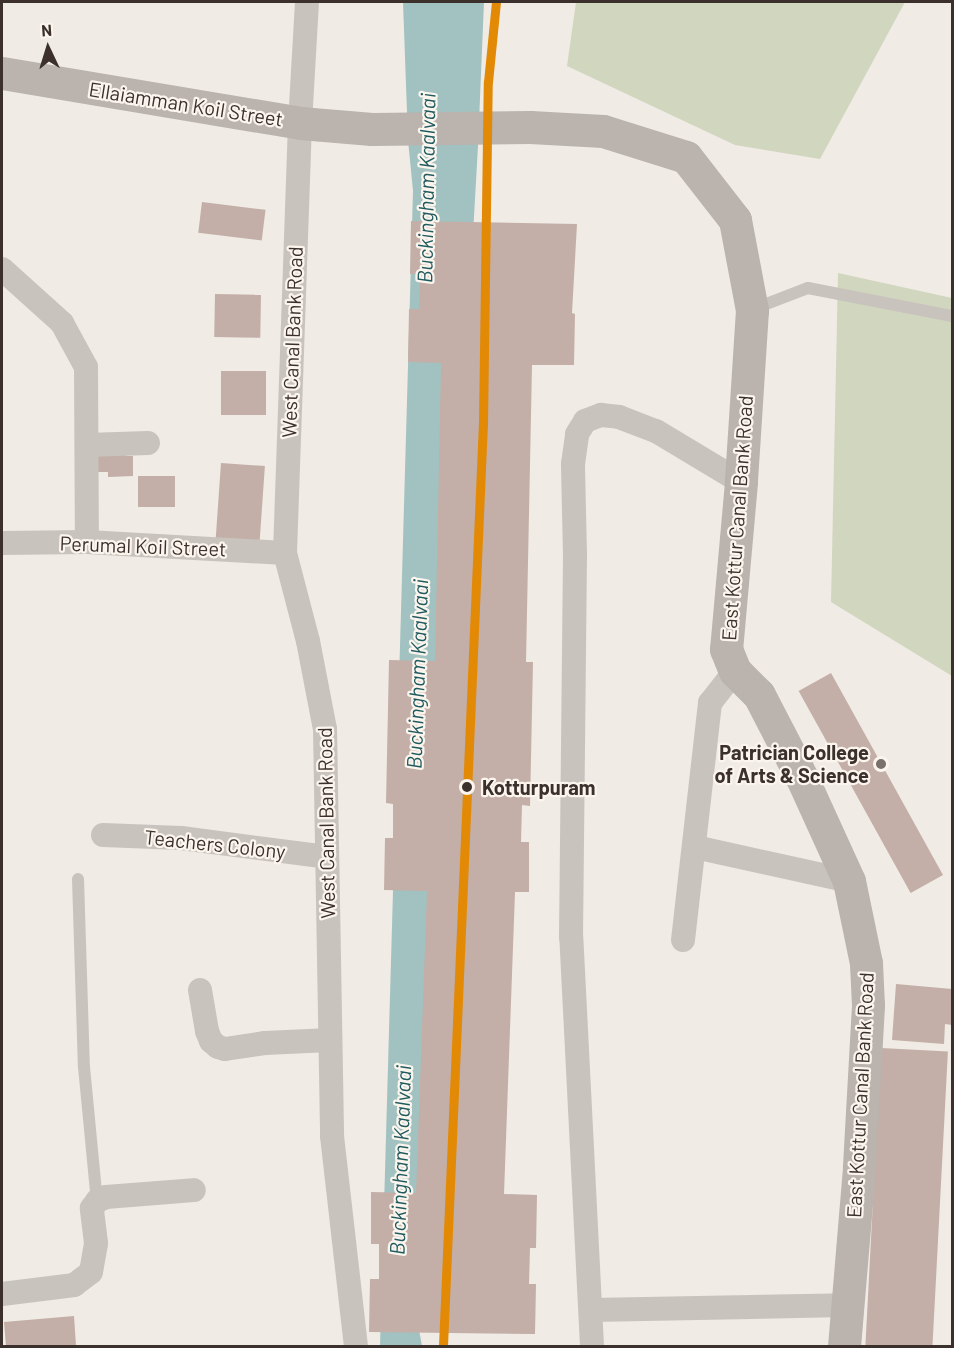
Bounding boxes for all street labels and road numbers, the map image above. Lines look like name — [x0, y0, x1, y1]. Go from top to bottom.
street label: Ellaiamman Koil Street — [87, 77, 285, 131]
street label: West Canal Bank Road — [277, 246, 307, 438]
street label: East Kottur Canal Bank Road — [716, 395, 758, 641]
street label: Perumal Koil Street — [59, 531, 227, 561]
street label: West Canal Bank Road — [312, 727, 340, 919]
street label: Teachers Colony — [143, 825, 287, 863]
street label: East Kottur Canal Bank Road — [842, 972, 878, 1218]

